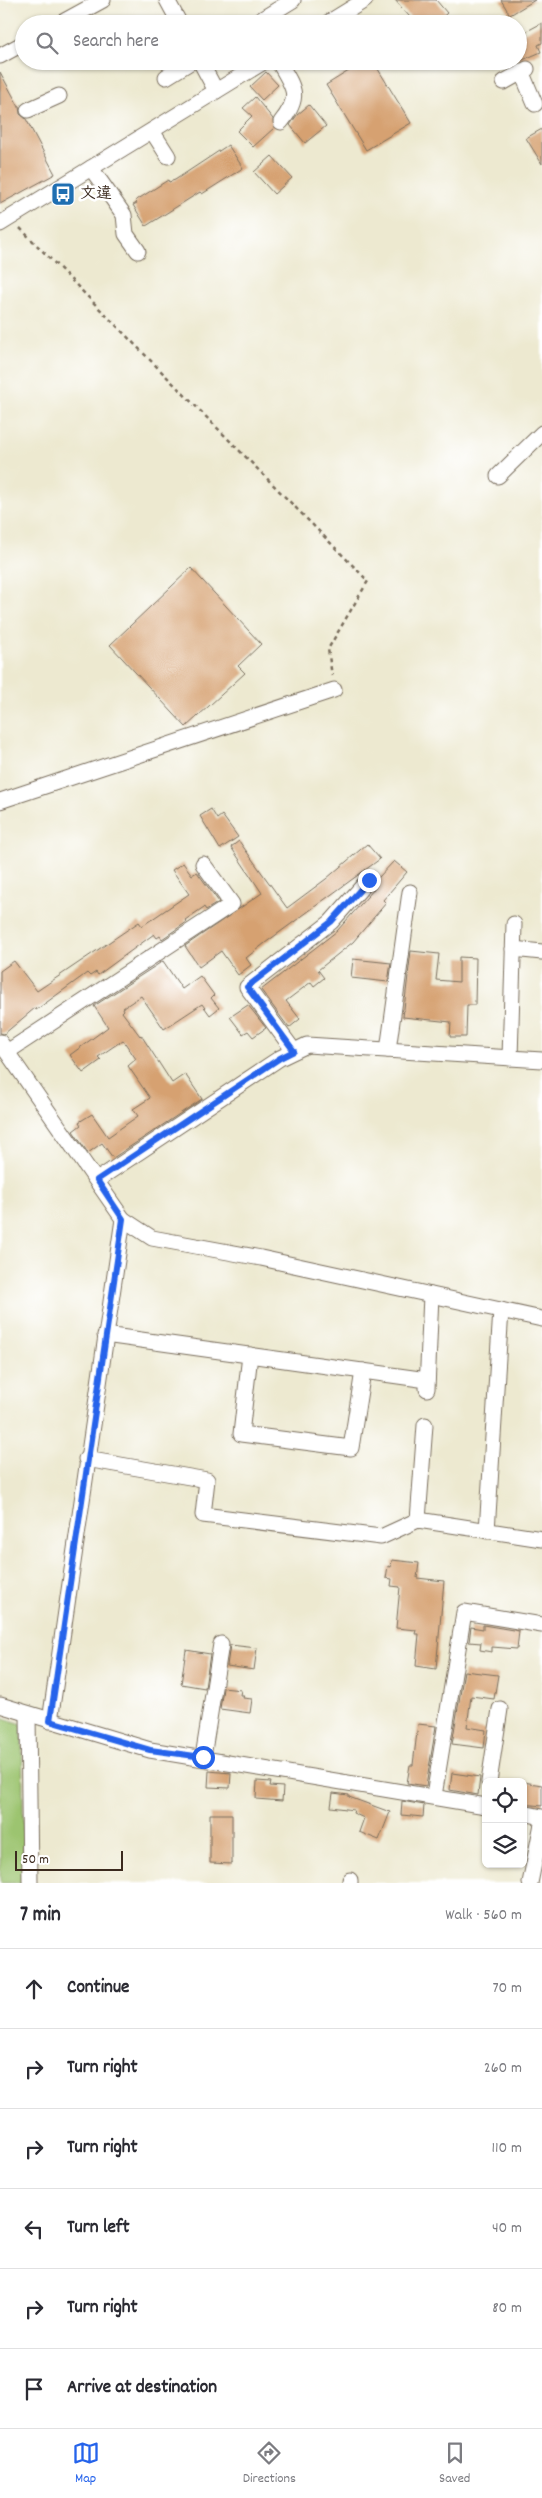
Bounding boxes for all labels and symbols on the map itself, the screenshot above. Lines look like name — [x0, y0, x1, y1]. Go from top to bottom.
bus stop icon: 文違 — [50, 181, 76, 207]
place label: 文違 — [80, 183, 112, 206]
route end — [358, 869, 381, 892]
route start — [192, 1746, 215, 1769]
scale bar — [15, 1848, 122, 1871]

